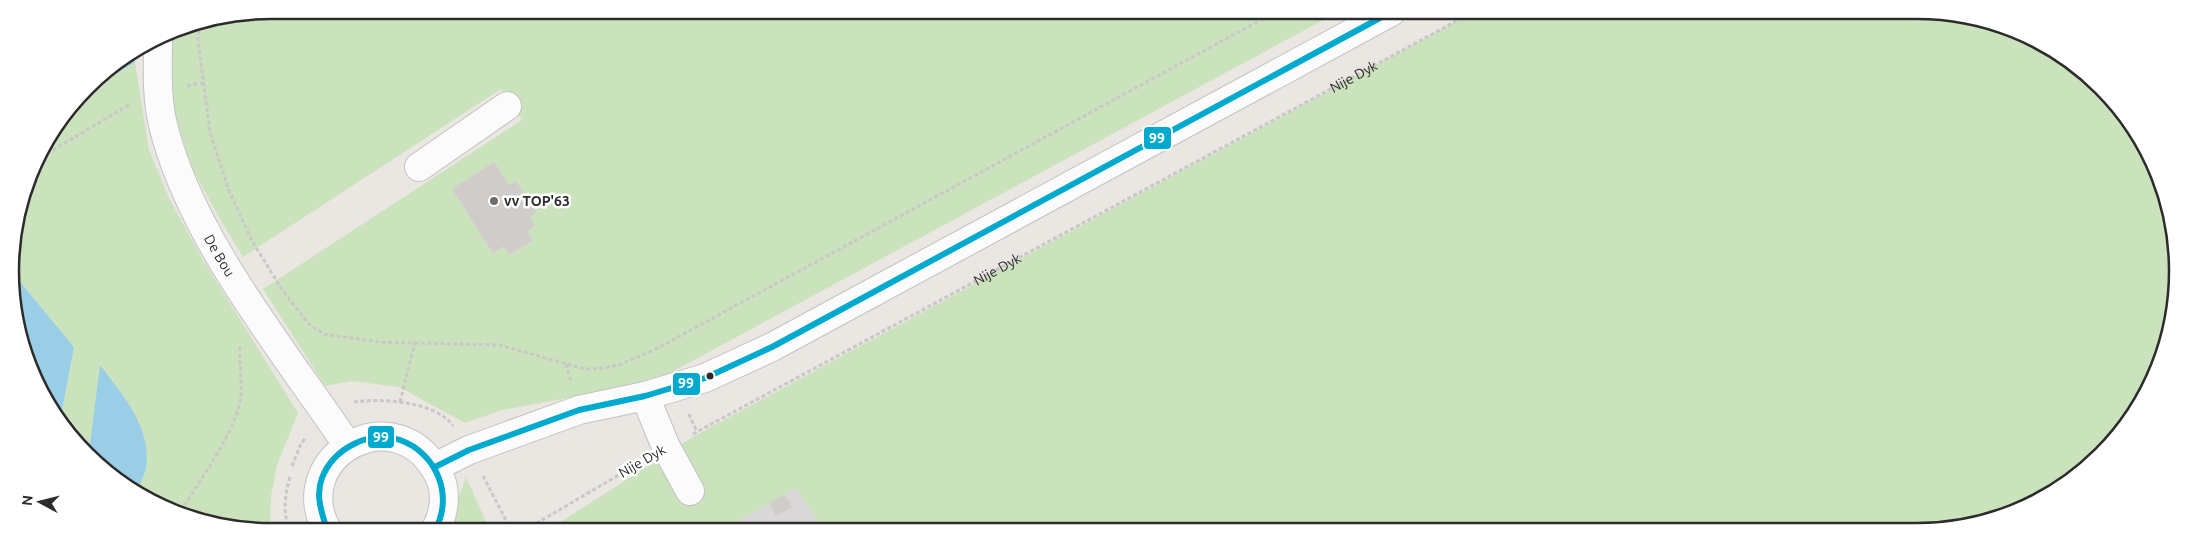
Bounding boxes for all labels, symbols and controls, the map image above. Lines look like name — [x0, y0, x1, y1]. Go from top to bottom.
street label: Nije Dyk — [1327, 57, 1380, 96]
line badge: 99 — [1143, 126, 1172, 150]
text: 99 — [1149, 130, 1165, 146]
place label: vv TOP'63 — [504, 193, 570, 209]
marker: vv TOP'63 — [488, 195, 500, 207]
street label: De Bou — [201, 232, 238, 279]
street label: Nije Dyk — [971, 250, 1024, 289]
unlabelled marker — [705, 371, 715, 381]
line badge: 99 — [672, 372, 701, 396]
text: 99 — [678, 375, 694, 391]
line badge: 99 — [367, 425, 395, 449]
text: 99 — [373, 429, 389, 445]
street label: Nije Dyk — [616, 441, 668, 481]
north arrow — [15, 477, 65, 527]
text: N — [19, 494, 36, 507]

